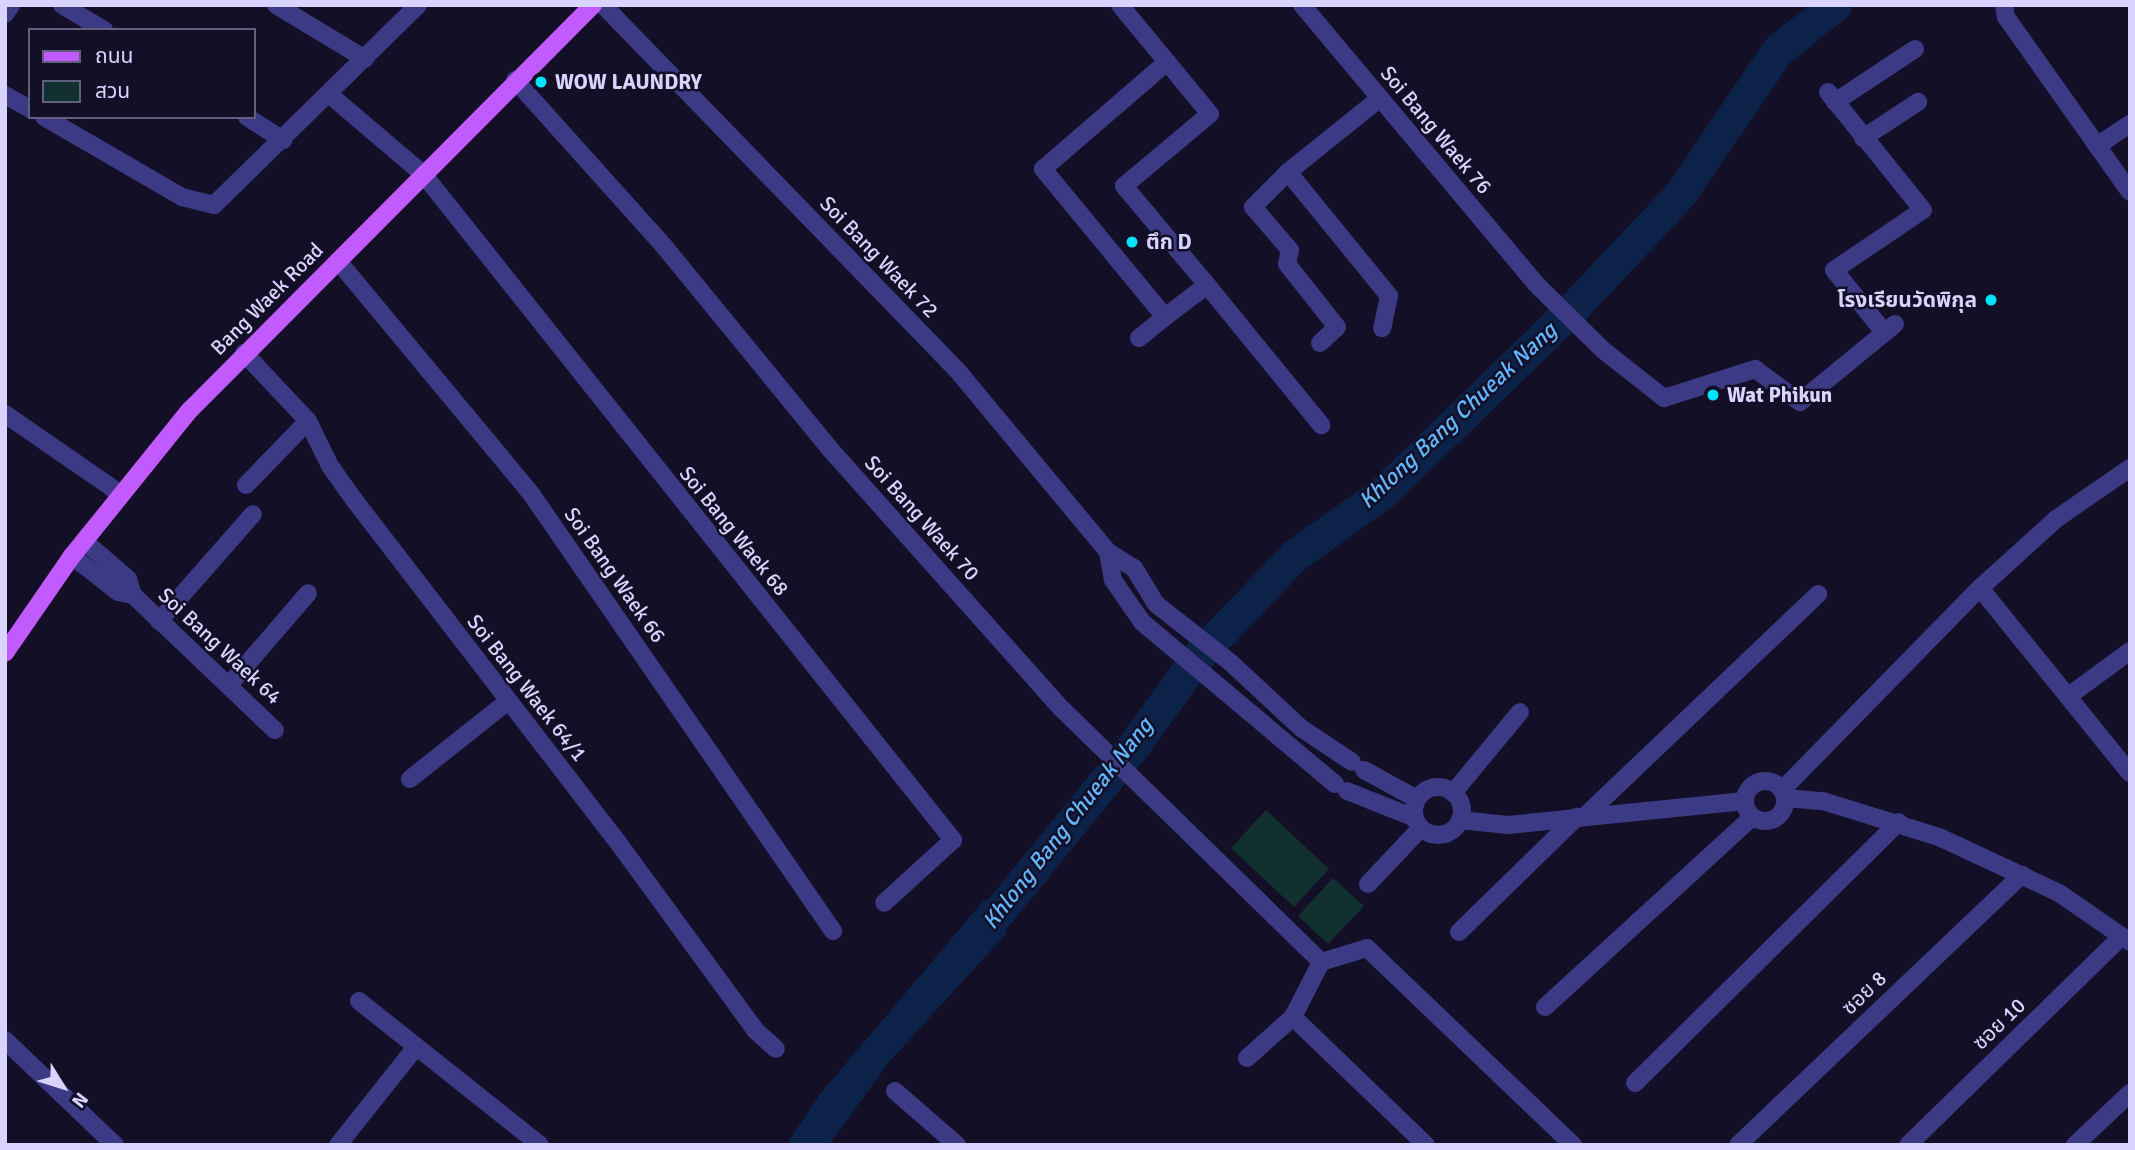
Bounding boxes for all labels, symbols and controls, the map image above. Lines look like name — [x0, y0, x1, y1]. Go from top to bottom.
legend — [28, 28, 256, 119]
text: ถนน — [95, 43, 133, 69]
street label: Soi Bang Waek 76 — [1375, 61, 1497, 199]
place label: WOW LAUNDRY — [555, 69, 702, 95]
marker: WOW LAUNDRY — [533, 74, 549, 90]
text: สวน — [95, 78, 130, 104]
street label: Soi Bang Waek 72 — [815, 191, 943, 323]
place label: ตึก D — [1146, 229, 1191, 255]
marker: ตึก D — [1124, 234, 1140, 250]
street label: Bang Waek Road — [205, 237, 329, 361]
place label: โรงเรียนวัดพิกุล — [1837, 287, 1977, 313]
marker: โรงเรียนวัดพิกุล — [1983, 292, 1999, 308]
water label: Khlong Bang Chueak Nang — [1353, 317, 1563, 515]
place label: Wat Phikun — [1727, 382, 1832, 408]
marker: Wat Phikun — [1705, 387, 1721, 403]
street label: Soi Bang Waek 70 — [859, 450, 985, 586]
street label: Soi Bang Waek 68 — [674, 461, 794, 601]
street label: Soi Bang Waek 66 — [559, 502, 671, 648]
street label: Soi Bang Waek 64 — [153, 582, 287, 710]
street label: Soi Bang Waek 64/1 — [462, 609, 592, 767]
water label: Khlong Bang Chueak Nang — [977, 713, 1159, 935]
street label: ซอย 8 — [1836, 966, 1892, 1020]
street label: ซอย 10 — [1967, 993, 2031, 1055]
north arrow — [28, 1052, 98, 1122]
text: N — [66, 1087, 93, 1113]

